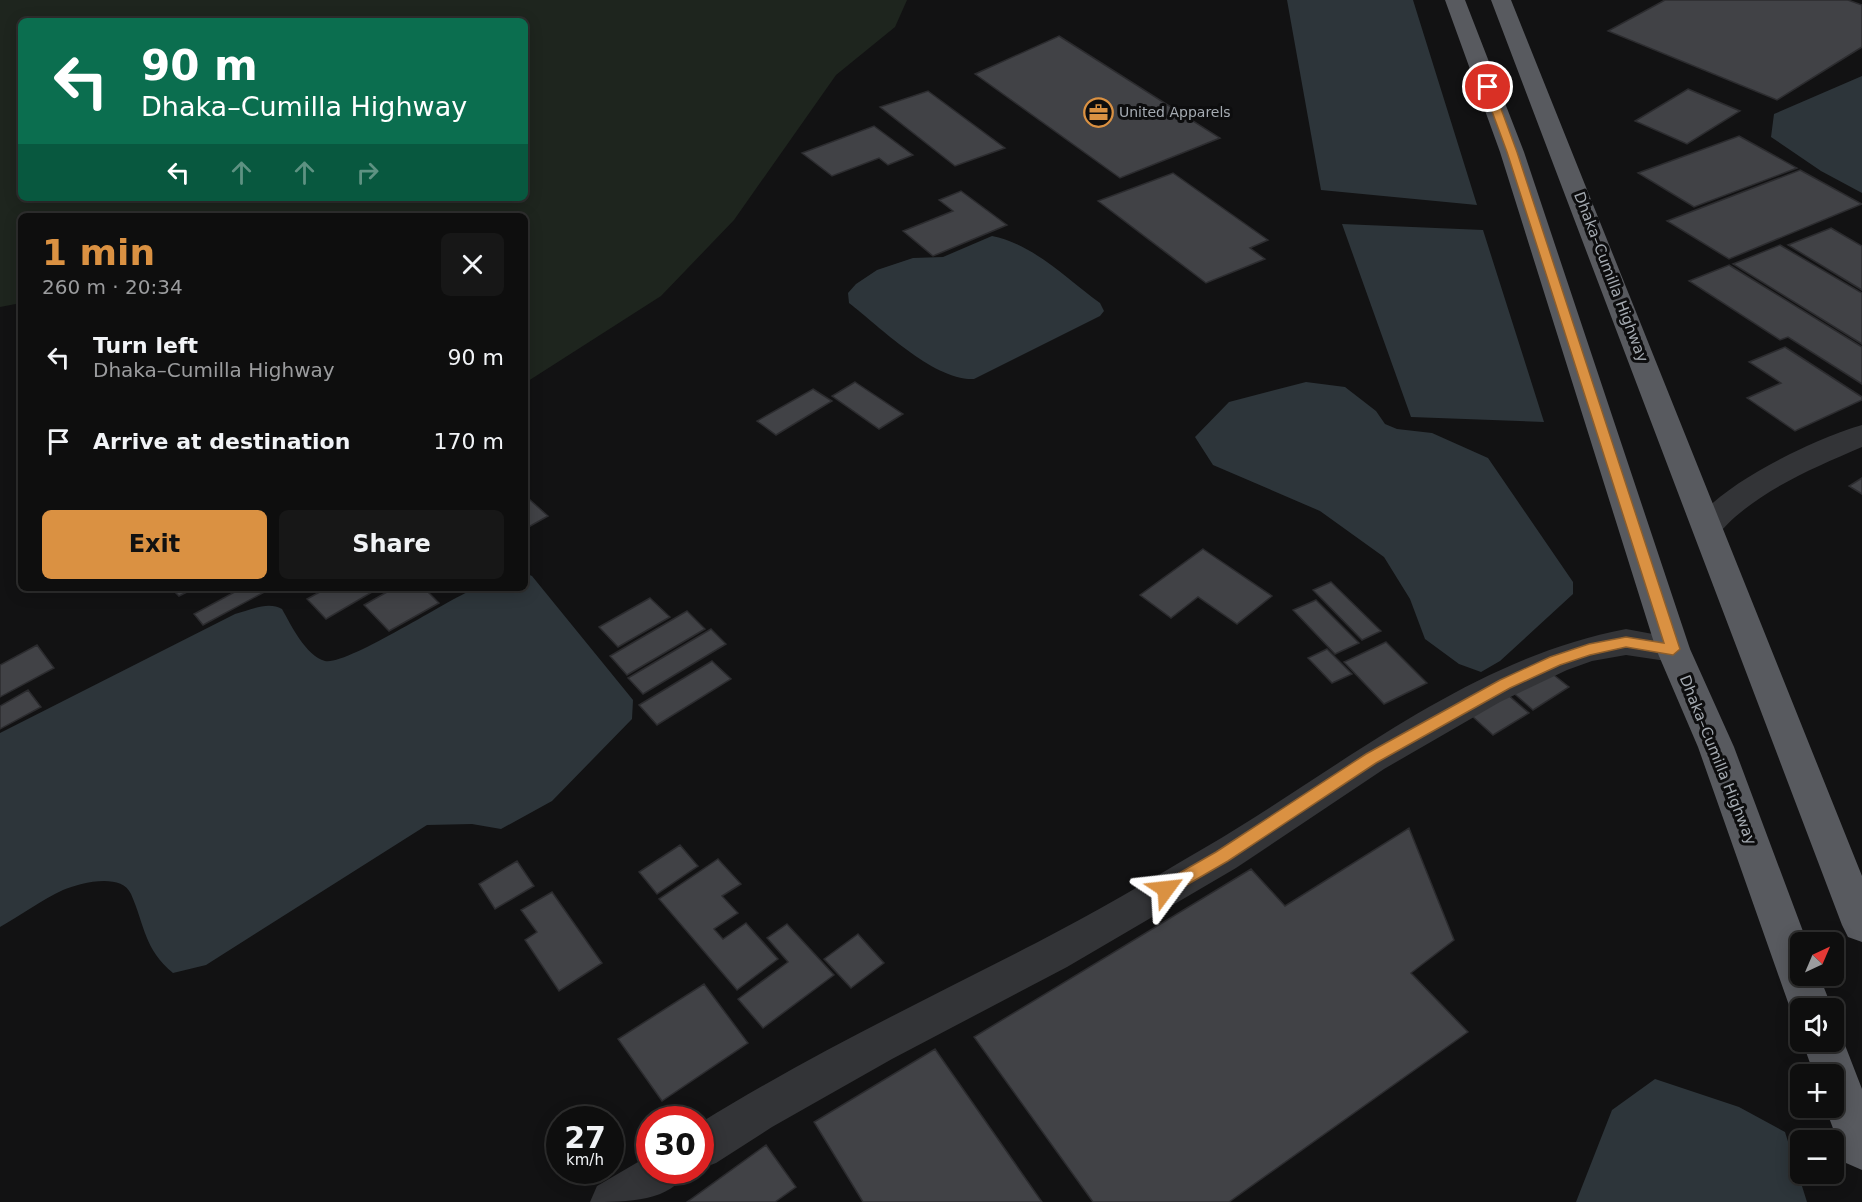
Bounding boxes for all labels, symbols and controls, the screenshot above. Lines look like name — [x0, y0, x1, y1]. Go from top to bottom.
text: 90 m — [141, 41, 258, 90]
icon: left — [42, 42, 120, 120]
pin — [1462, 61, 1513, 112]
icon: arrive — [1471, 70, 1504, 103]
text: Dhaka–Cumilla Highway — [141, 91, 467, 122]
office icon: United Apparels — [1082, 96, 1114, 128]
place label: United Apparels — [1119, 104, 1231, 120]
icon: left — [162, 156, 195, 189]
icon: ahead — [225, 156, 258, 189]
icon: ahead — [288, 156, 321, 189]
icon: right — [351, 156, 384, 189]
street label: Dhaka–Cumilla Highway — [1570, 189, 1652, 365]
text: 1 min — [42, 232, 155, 273]
button: close — [441, 233, 504, 296]
text: 260 m · 20:34 — [42, 275, 183, 299]
text: Turn left — [93, 333, 198, 358]
icon: left — [42, 341, 75, 374]
text: 90 m — [448, 345, 504, 370]
text: Dhaka–Cumilla Highway — [93, 358, 335, 382]
icon: arrive — [42, 425, 75, 458]
text: Arrive at destination — [93, 429, 350, 454]
text: 170 m — [434, 429, 504, 454]
button: Exit — [42, 510, 267, 579]
button: Share — [279, 510, 504, 579]
street label: Dhaka–Cumilla Highway — [1676, 673, 1760, 848]
position arrow — [1134, 857, 1198, 921]
north arrow — [1790, 932, 1844, 986]
map controls — [1790, 932, 1844, 1184]
button: sound — [1790, 998, 1844, 1052]
button: + — [1790, 1064, 1844, 1118]
speed limit sign: 30 — [636, 1106, 714, 1184]
text: 27 — [564, 1120, 606, 1155]
button: − — [1790, 1130, 1844, 1184]
text: km/h — [566, 1151, 604, 1169]

